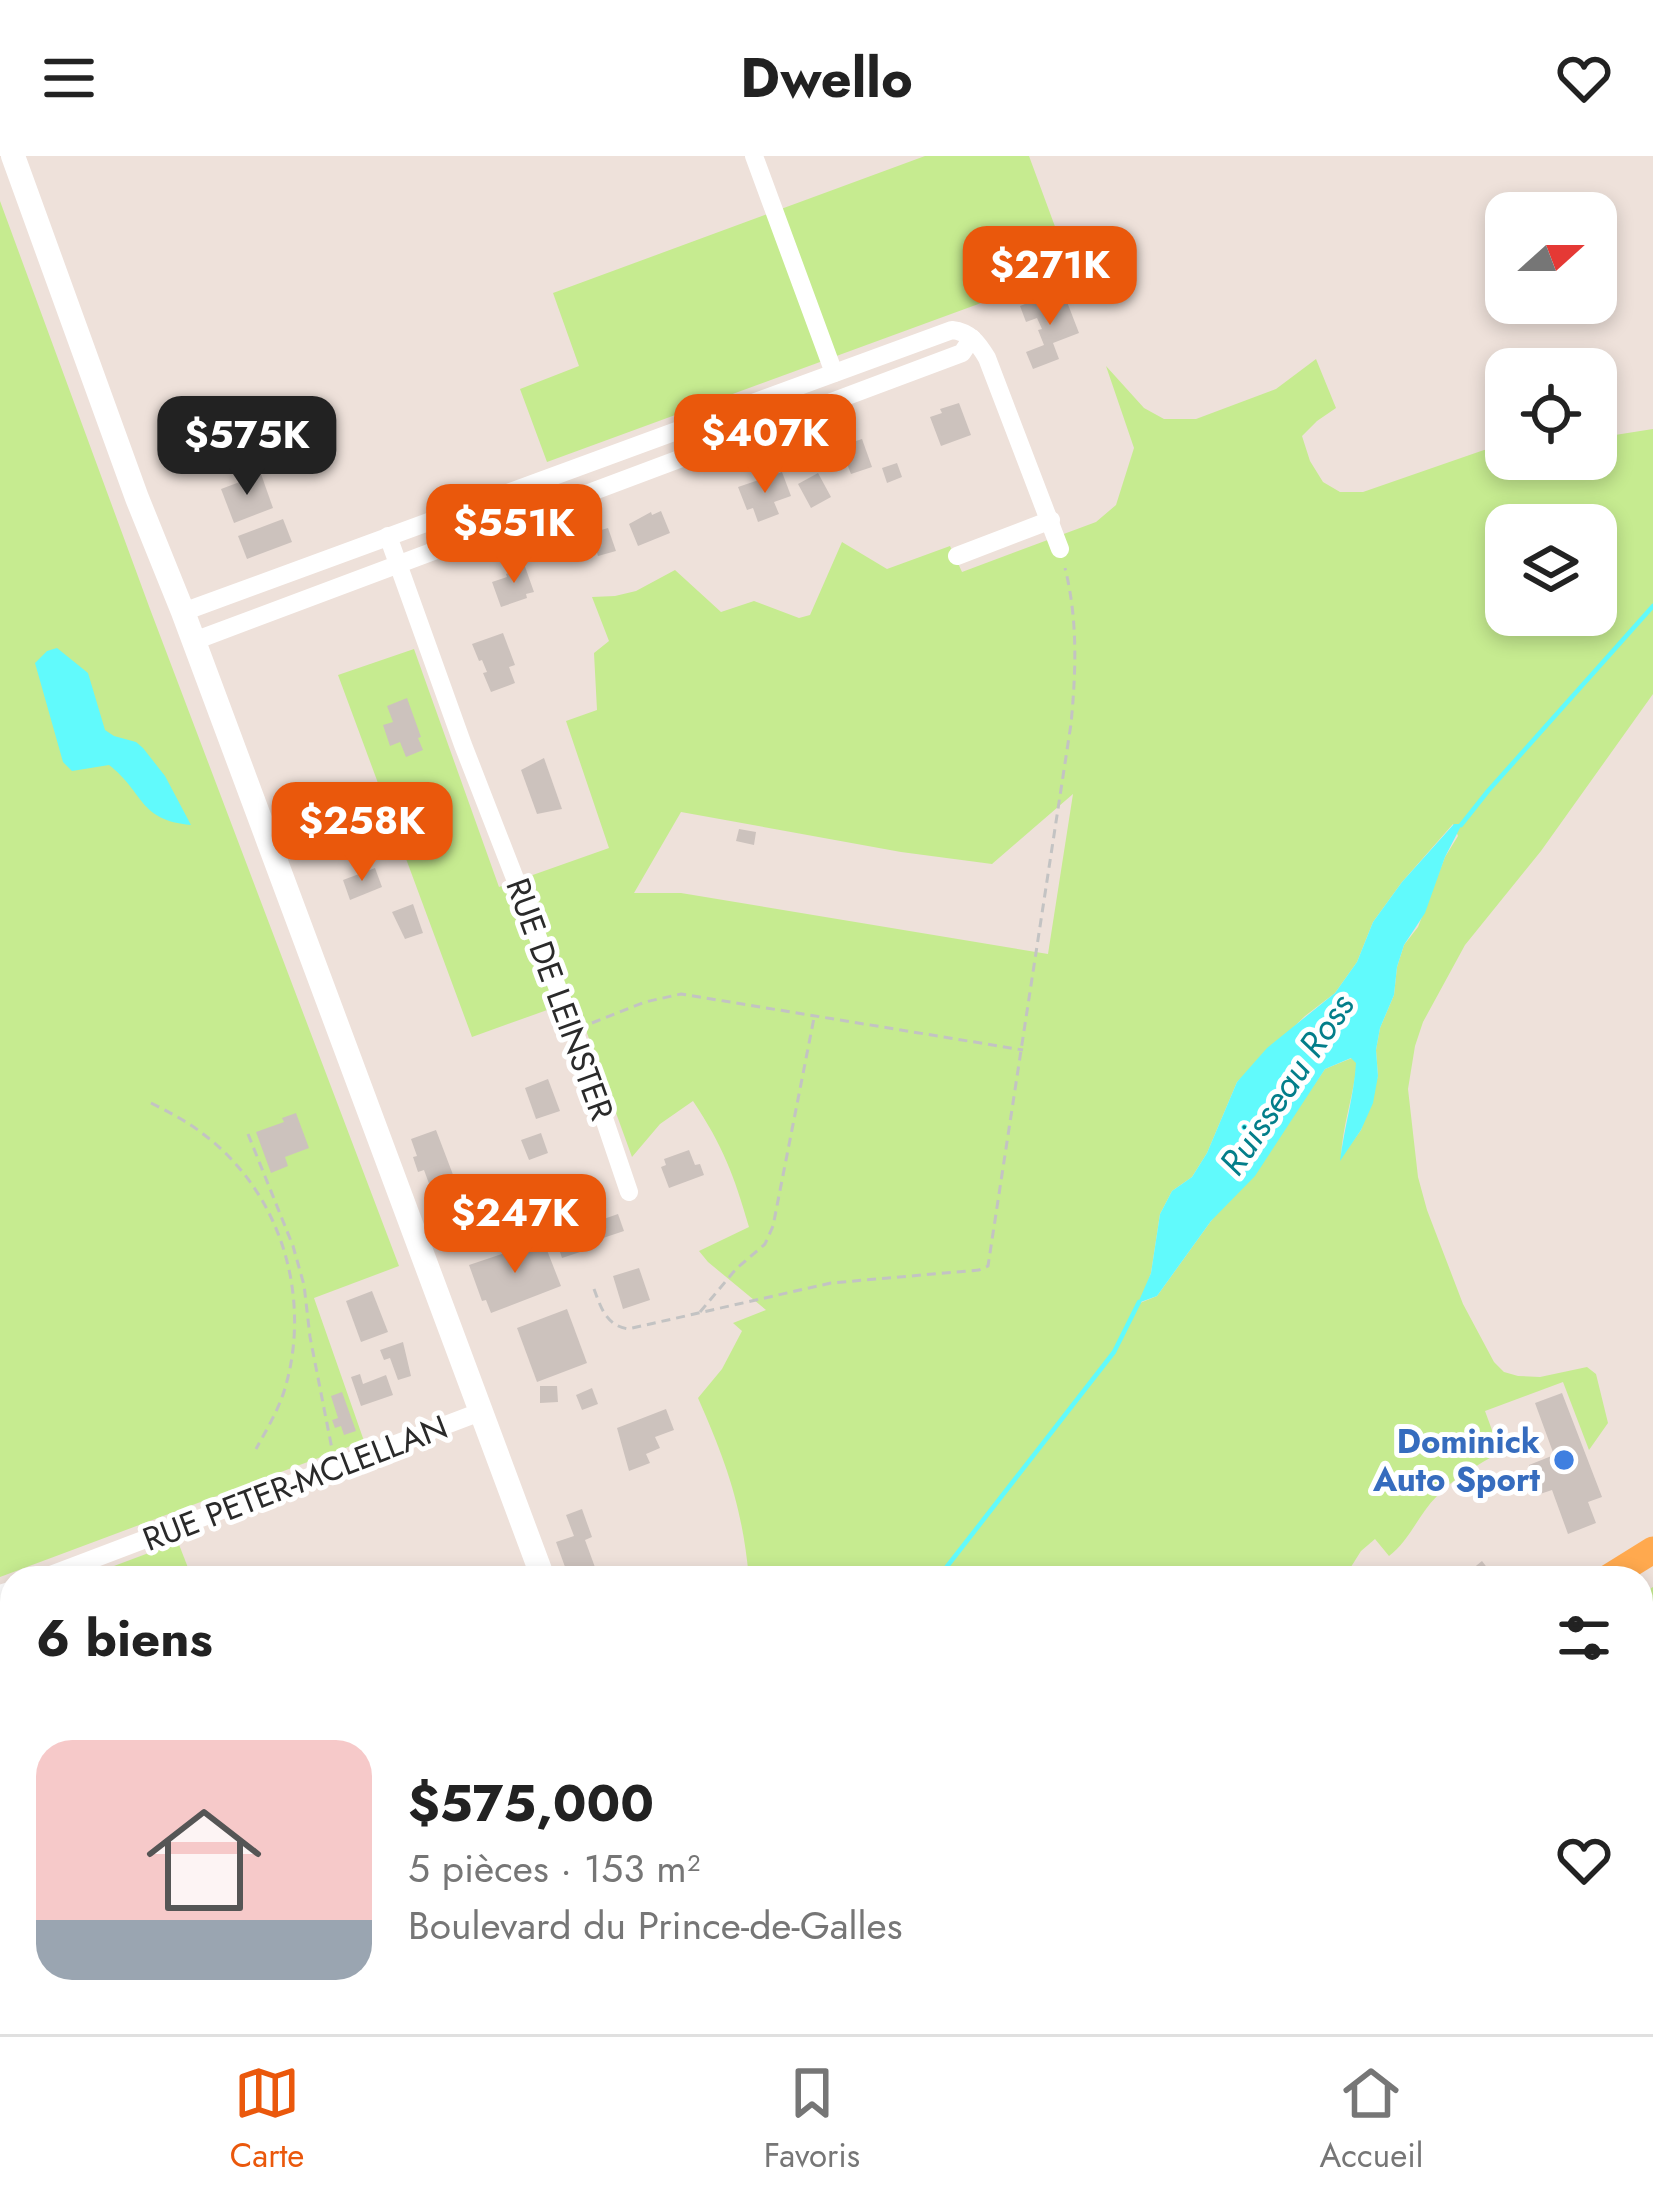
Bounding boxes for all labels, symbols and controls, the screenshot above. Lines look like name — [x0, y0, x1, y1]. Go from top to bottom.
text: Dwello — [740, 39, 913, 117]
icon: menu — [36, 45, 102, 111]
icon: heart — [1551, 45, 1617, 111]
north arrow — [1485, 192, 1617, 324]
map controls — [1485, 192, 1617, 636]
pin: $271K — [966, 226, 1134, 328]
text: $271K — [990, 236, 1110, 293]
button: locate — [1485, 348, 1617, 480]
pin: $407K — [681, 394, 849, 496]
pin: $575K — [163, 396, 331, 498]
text: $407K — [701, 404, 829, 461]
text: $575K — [184, 406, 310, 463]
pin: $551K — [430, 484, 598, 586]
text: $551K — [453, 494, 575, 551]
button: layers — [1485, 504, 1617, 636]
pin: $258K — [278, 782, 446, 884]
text: $258K — [299, 792, 425, 849]
street label: RUE DE LEINSTER — [494, 871, 626, 1127]
water label: Ruisseau Ross — [1206, 982, 1366, 1185]
pin: $247K — [431, 1174, 599, 1276]
text: $247K — [451, 1184, 579, 1241]
street label: RUE PETER-MCLELLAN — [136, 1403, 454, 1563]
place label: Dominick Auto Sport — [1372, 1418, 1540, 1503]
marker: Dominick Auto Sport — [1551, 1447, 1577, 1473]
text: 6 biens — [36, 1601, 213, 1675]
icon: filters — [1551, 1605, 1617, 1671]
text: $575,000 — [408, 1766, 654, 1840]
icon: home — [132, 1788, 276, 1932]
icon: heart — [1551, 1827, 1617, 1893]
text: 5 pièces · 153 m² — [408, 1840, 700, 1897]
text: Boulevard du Prince-de-Galles — [408, 1897, 902, 1954]
tab: Carte — [230, 2060, 304, 2179]
tab: Favoris — [764, 2060, 860, 2179]
tab: Accueil — [1320, 2060, 1423, 2179]

